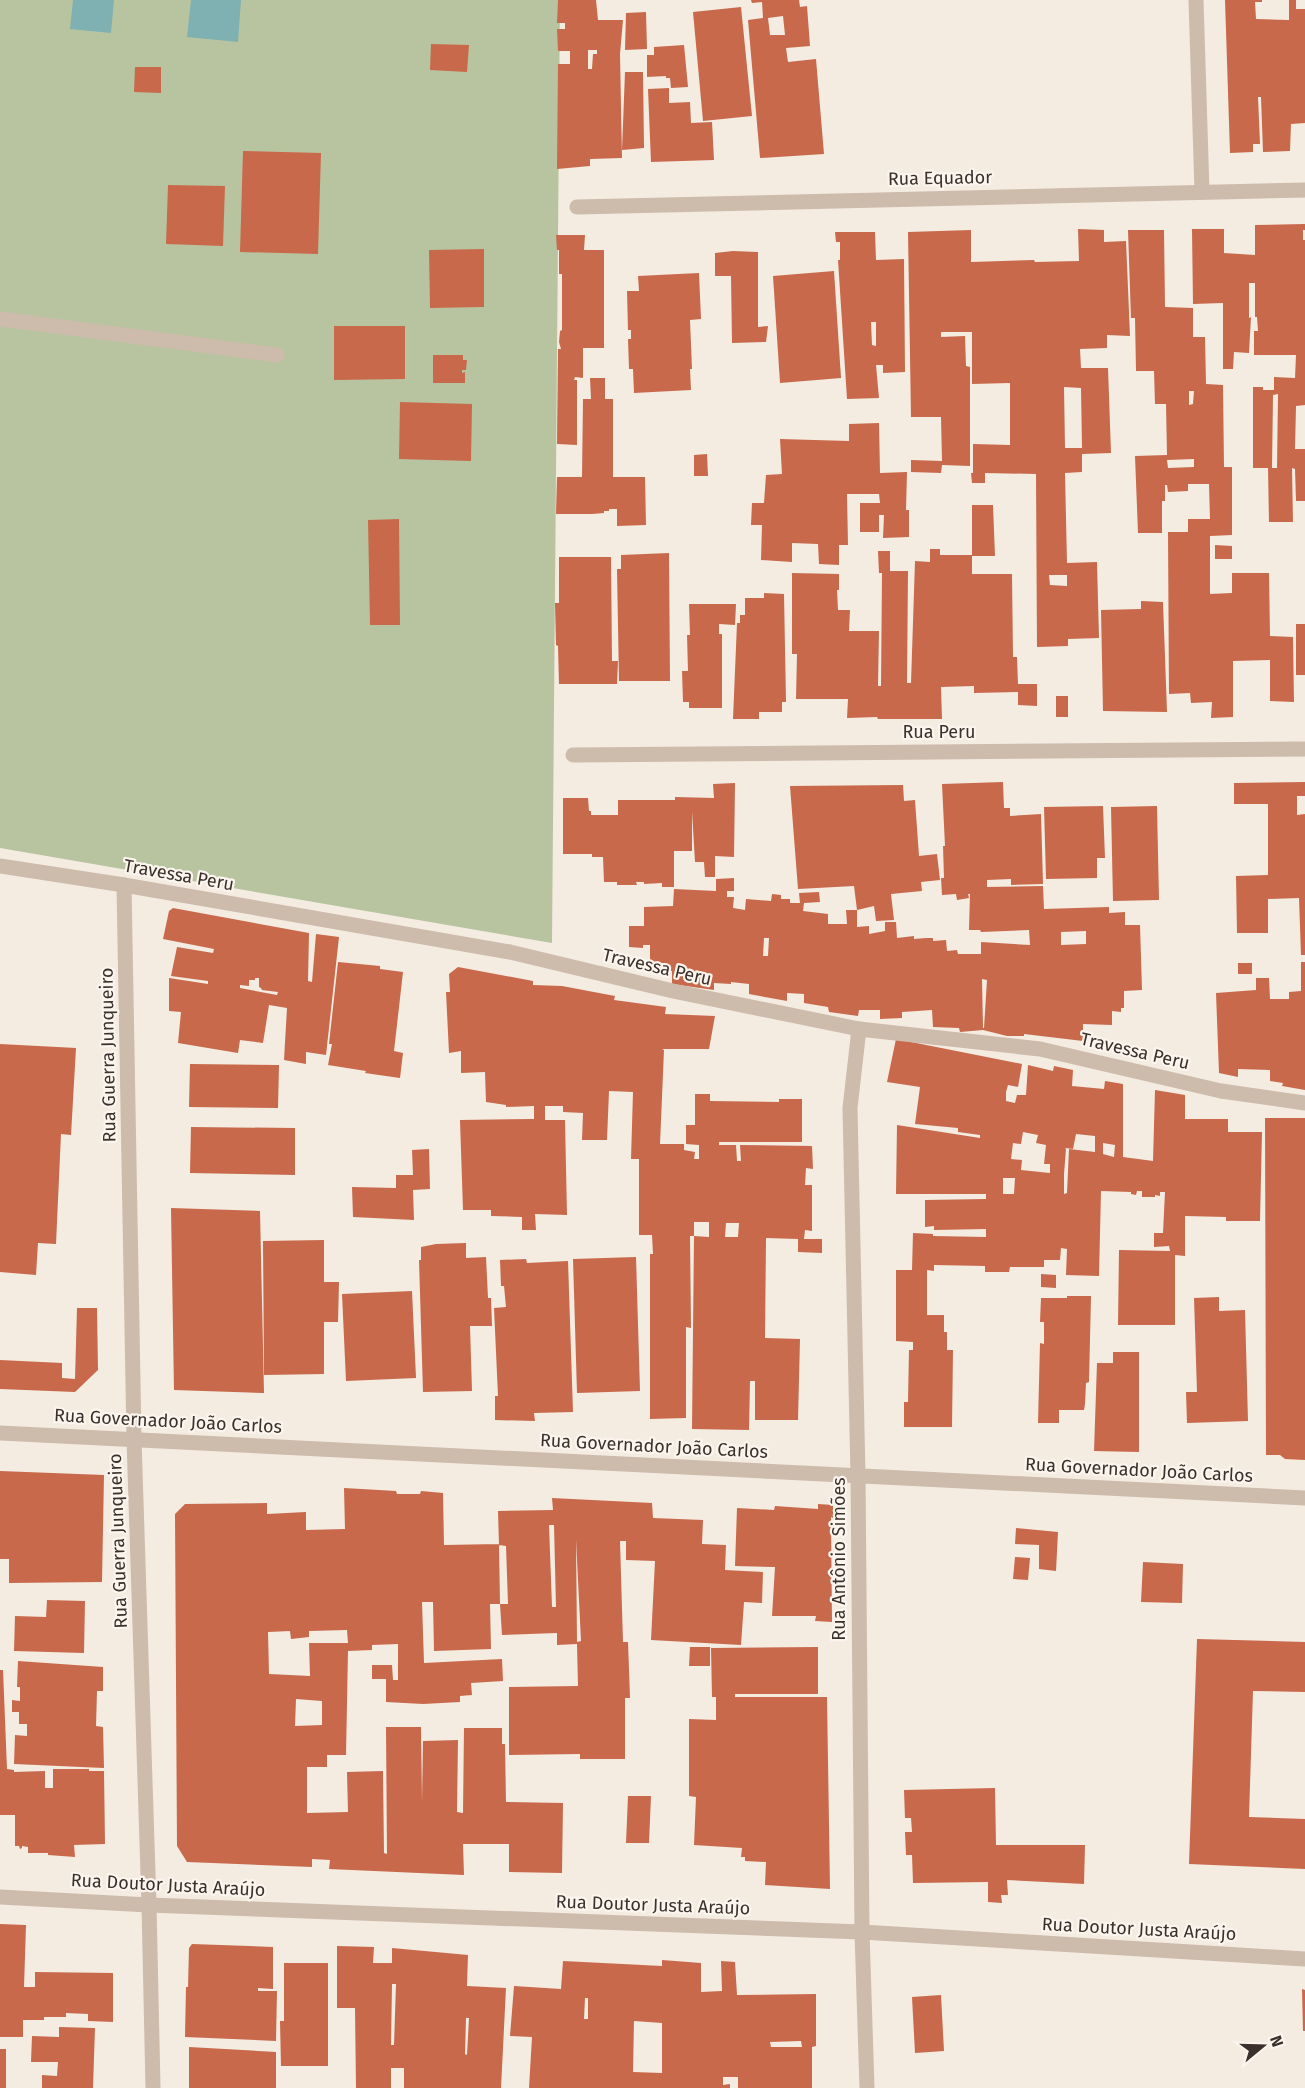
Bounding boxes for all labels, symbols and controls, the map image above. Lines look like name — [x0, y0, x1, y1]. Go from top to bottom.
street label: Rua Equador — [888, 166, 992, 190]
street label: Rua Peru — [902, 721, 976, 743]
street label: Travessa Peru — [122, 854, 236, 896]
street label: Travessa Peru — [600, 944, 714, 990]
street label: Rua Guerra Junqueiro — [95, 967, 121, 1143]
street label: Travessa Peru — [1078, 1028, 1192, 1074]
street label: Rua Governador João Carlos — [53, 1404, 283, 1438]
street label: Rua Governador João Carlos — [539, 1429, 769, 1463]
street label: Rua Guerra Junqueiro — [104, 1453, 132, 1629]
street label: Rua Governador João Carlos — [1024, 1453, 1254, 1487]
street label: Rua Antônio Simões — [828, 1477, 850, 1641]
street label: Rua Doutor Justa Araújo — [70, 1869, 266, 1901]
street label: Rua Doutor Justa Araújo — [555, 1891, 751, 1919]
street label: Rua Doutor Justa Araújo — [1041, 1913, 1237, 1945]
north arrow — [1233, 2016, 1293, 2076]
text: N — [1266, 2033, 1287, 2049]

